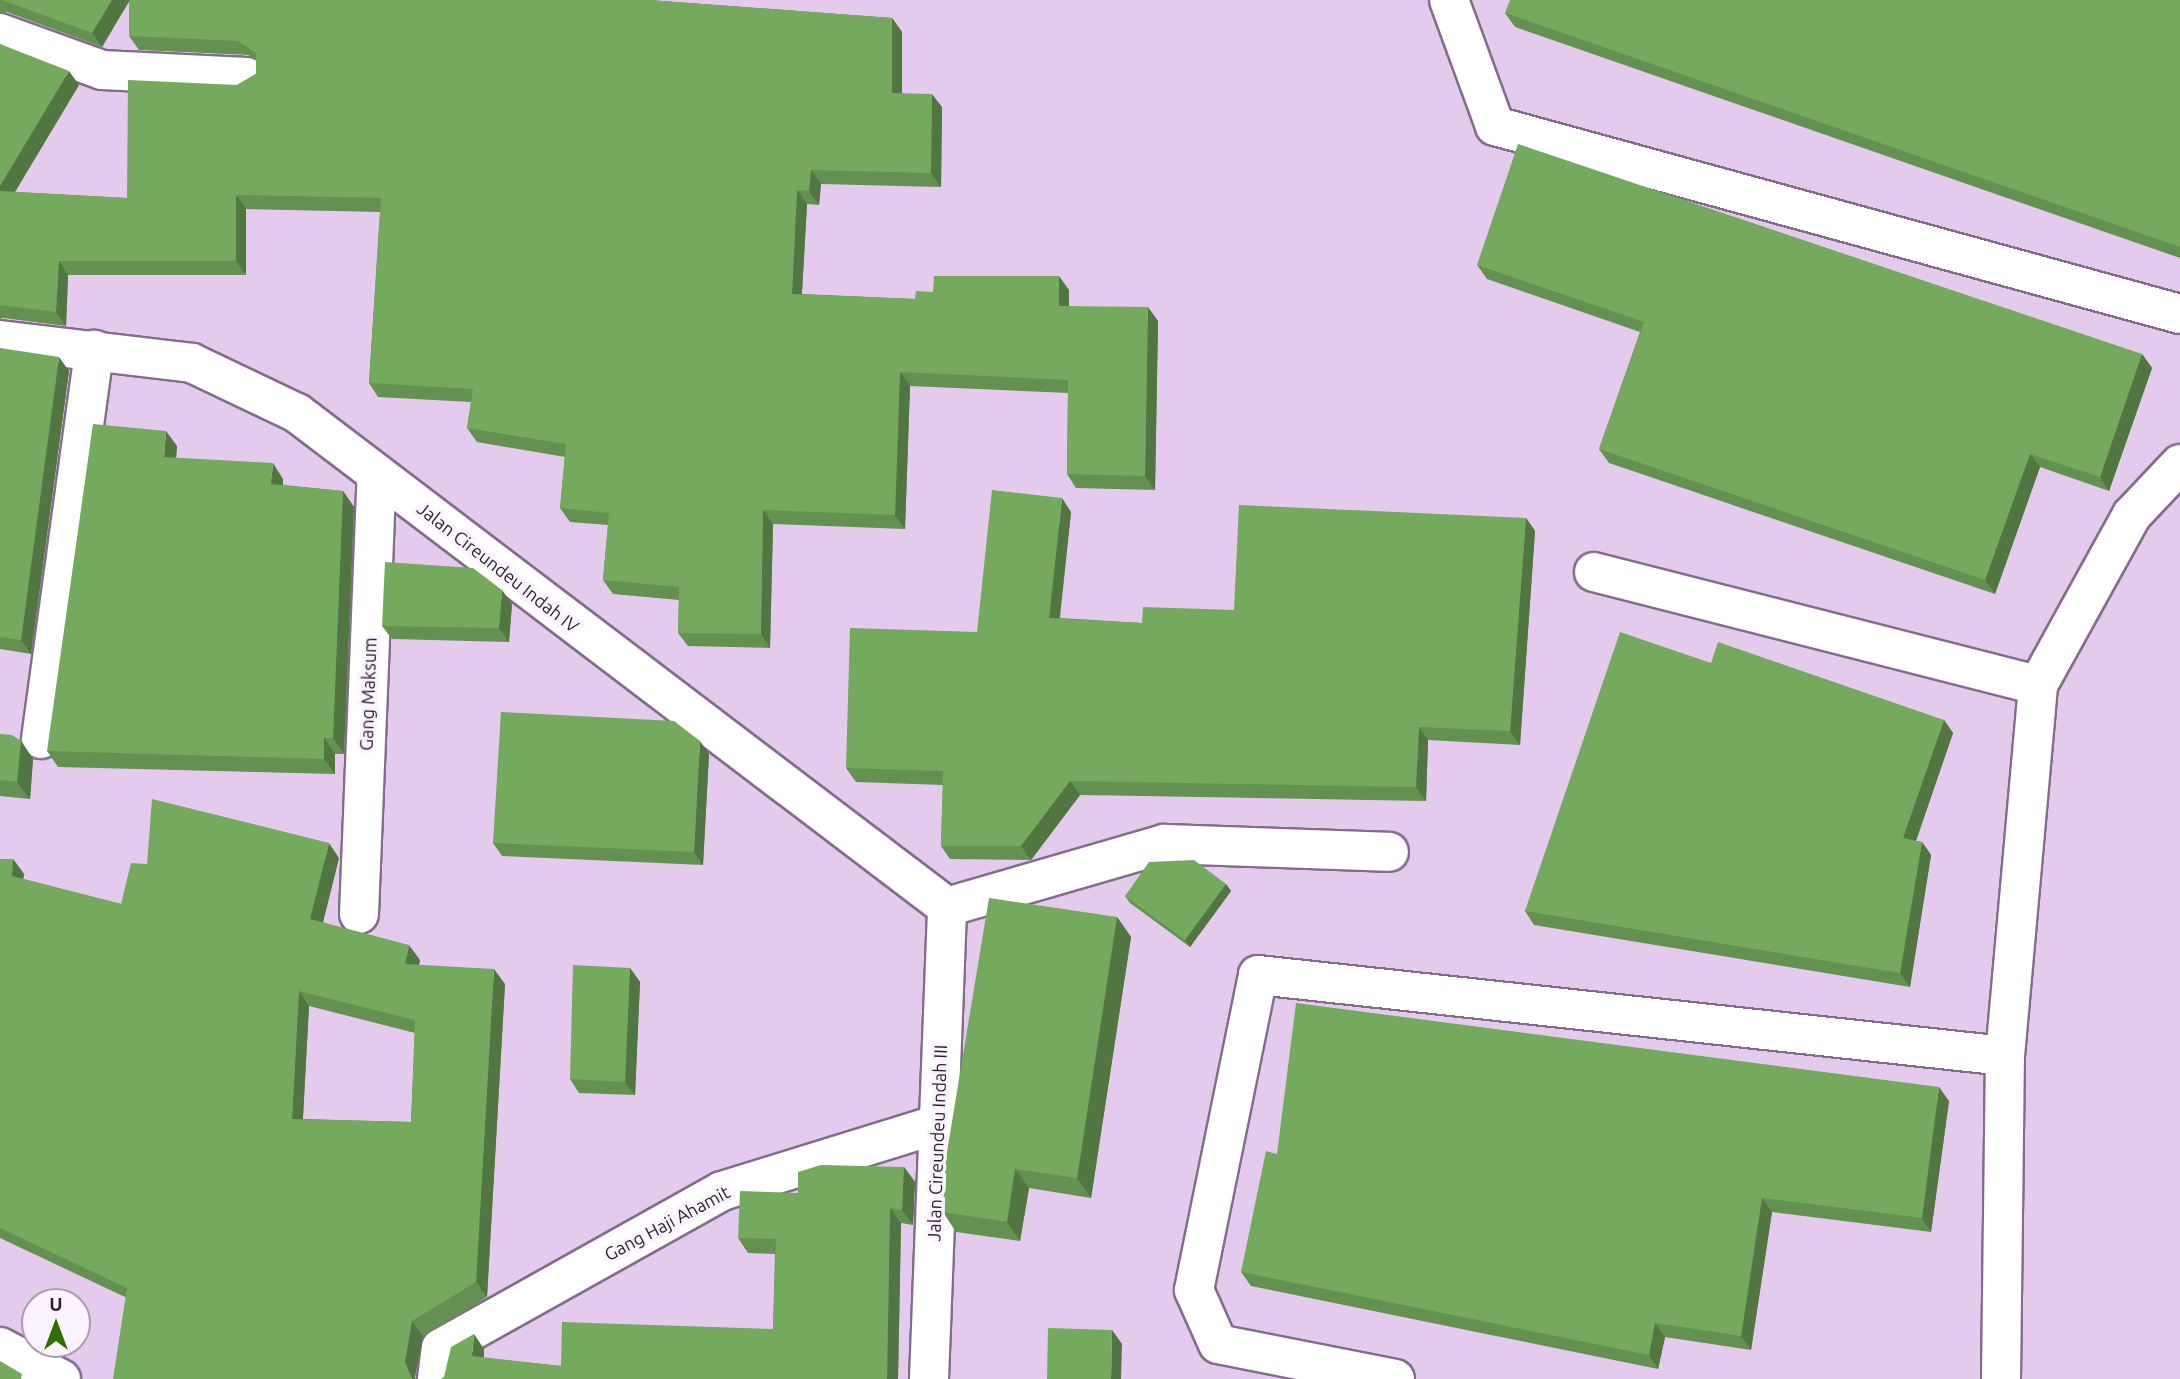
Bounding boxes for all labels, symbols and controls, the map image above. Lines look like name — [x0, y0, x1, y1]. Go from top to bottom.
street label: Jalan Cireundeu Indah IV — [413, 497, 583, 637]
street label: Gang Maksum — [355, 637, 381, 751]
street label: Jalan Cireundeu Indah III — [923, 1044, 951, 1242]
street label: Gang Haji Ahamit — [601, 1181, 733, 1265]
north arrow — [21, 1288, 91, 1358]
text: U — [49, 1293, 63, 1315]

